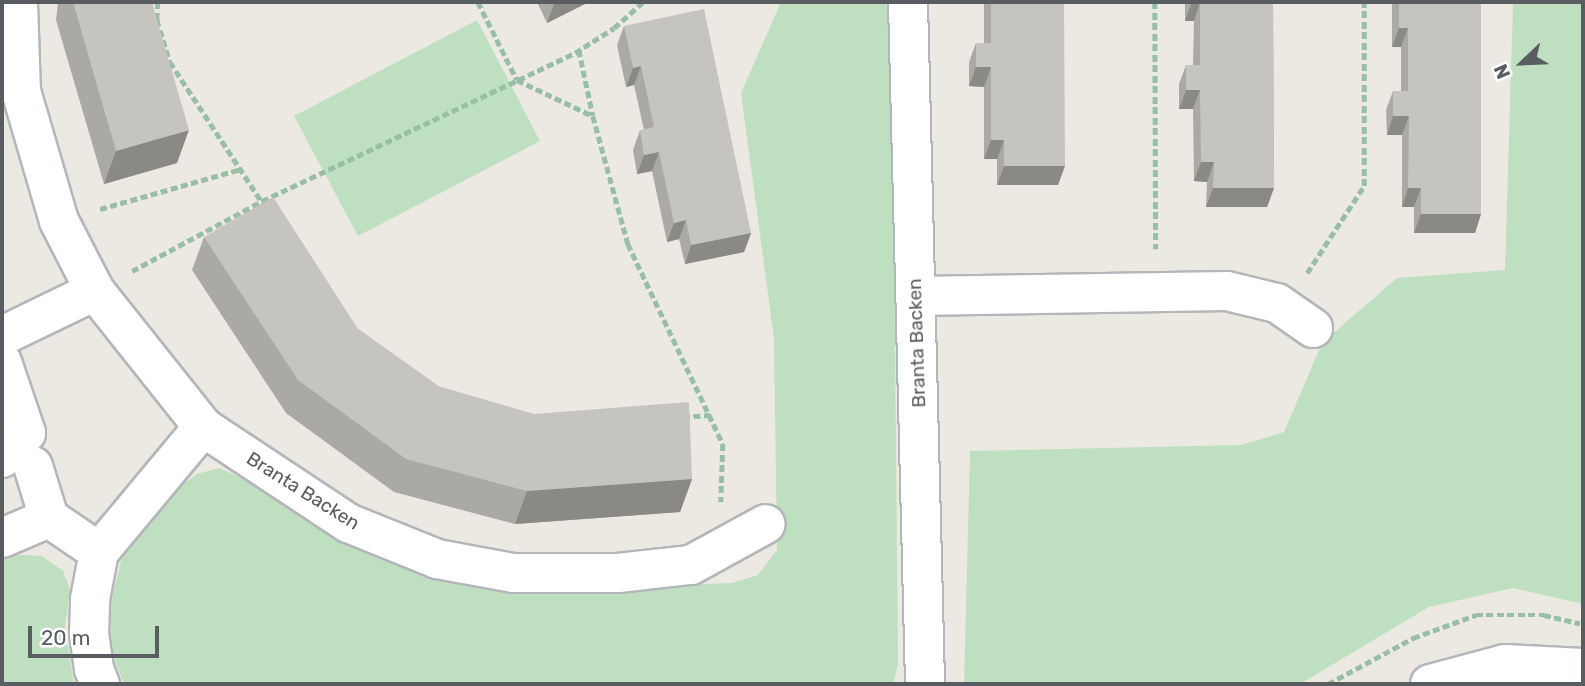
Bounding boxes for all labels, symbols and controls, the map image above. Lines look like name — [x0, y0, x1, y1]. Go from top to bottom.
north arrow — [1487, 28, 1557, 98]
text: N — [1489, 61, 1515, 82]
street label: Branta Backen — [903, 278, 931, 408]
street label: Branta Backen — [242, 447, 364, 535]
scale bar — [32, 612, 163, 656]
text: 20 m — [41, 625, 90, 650]

